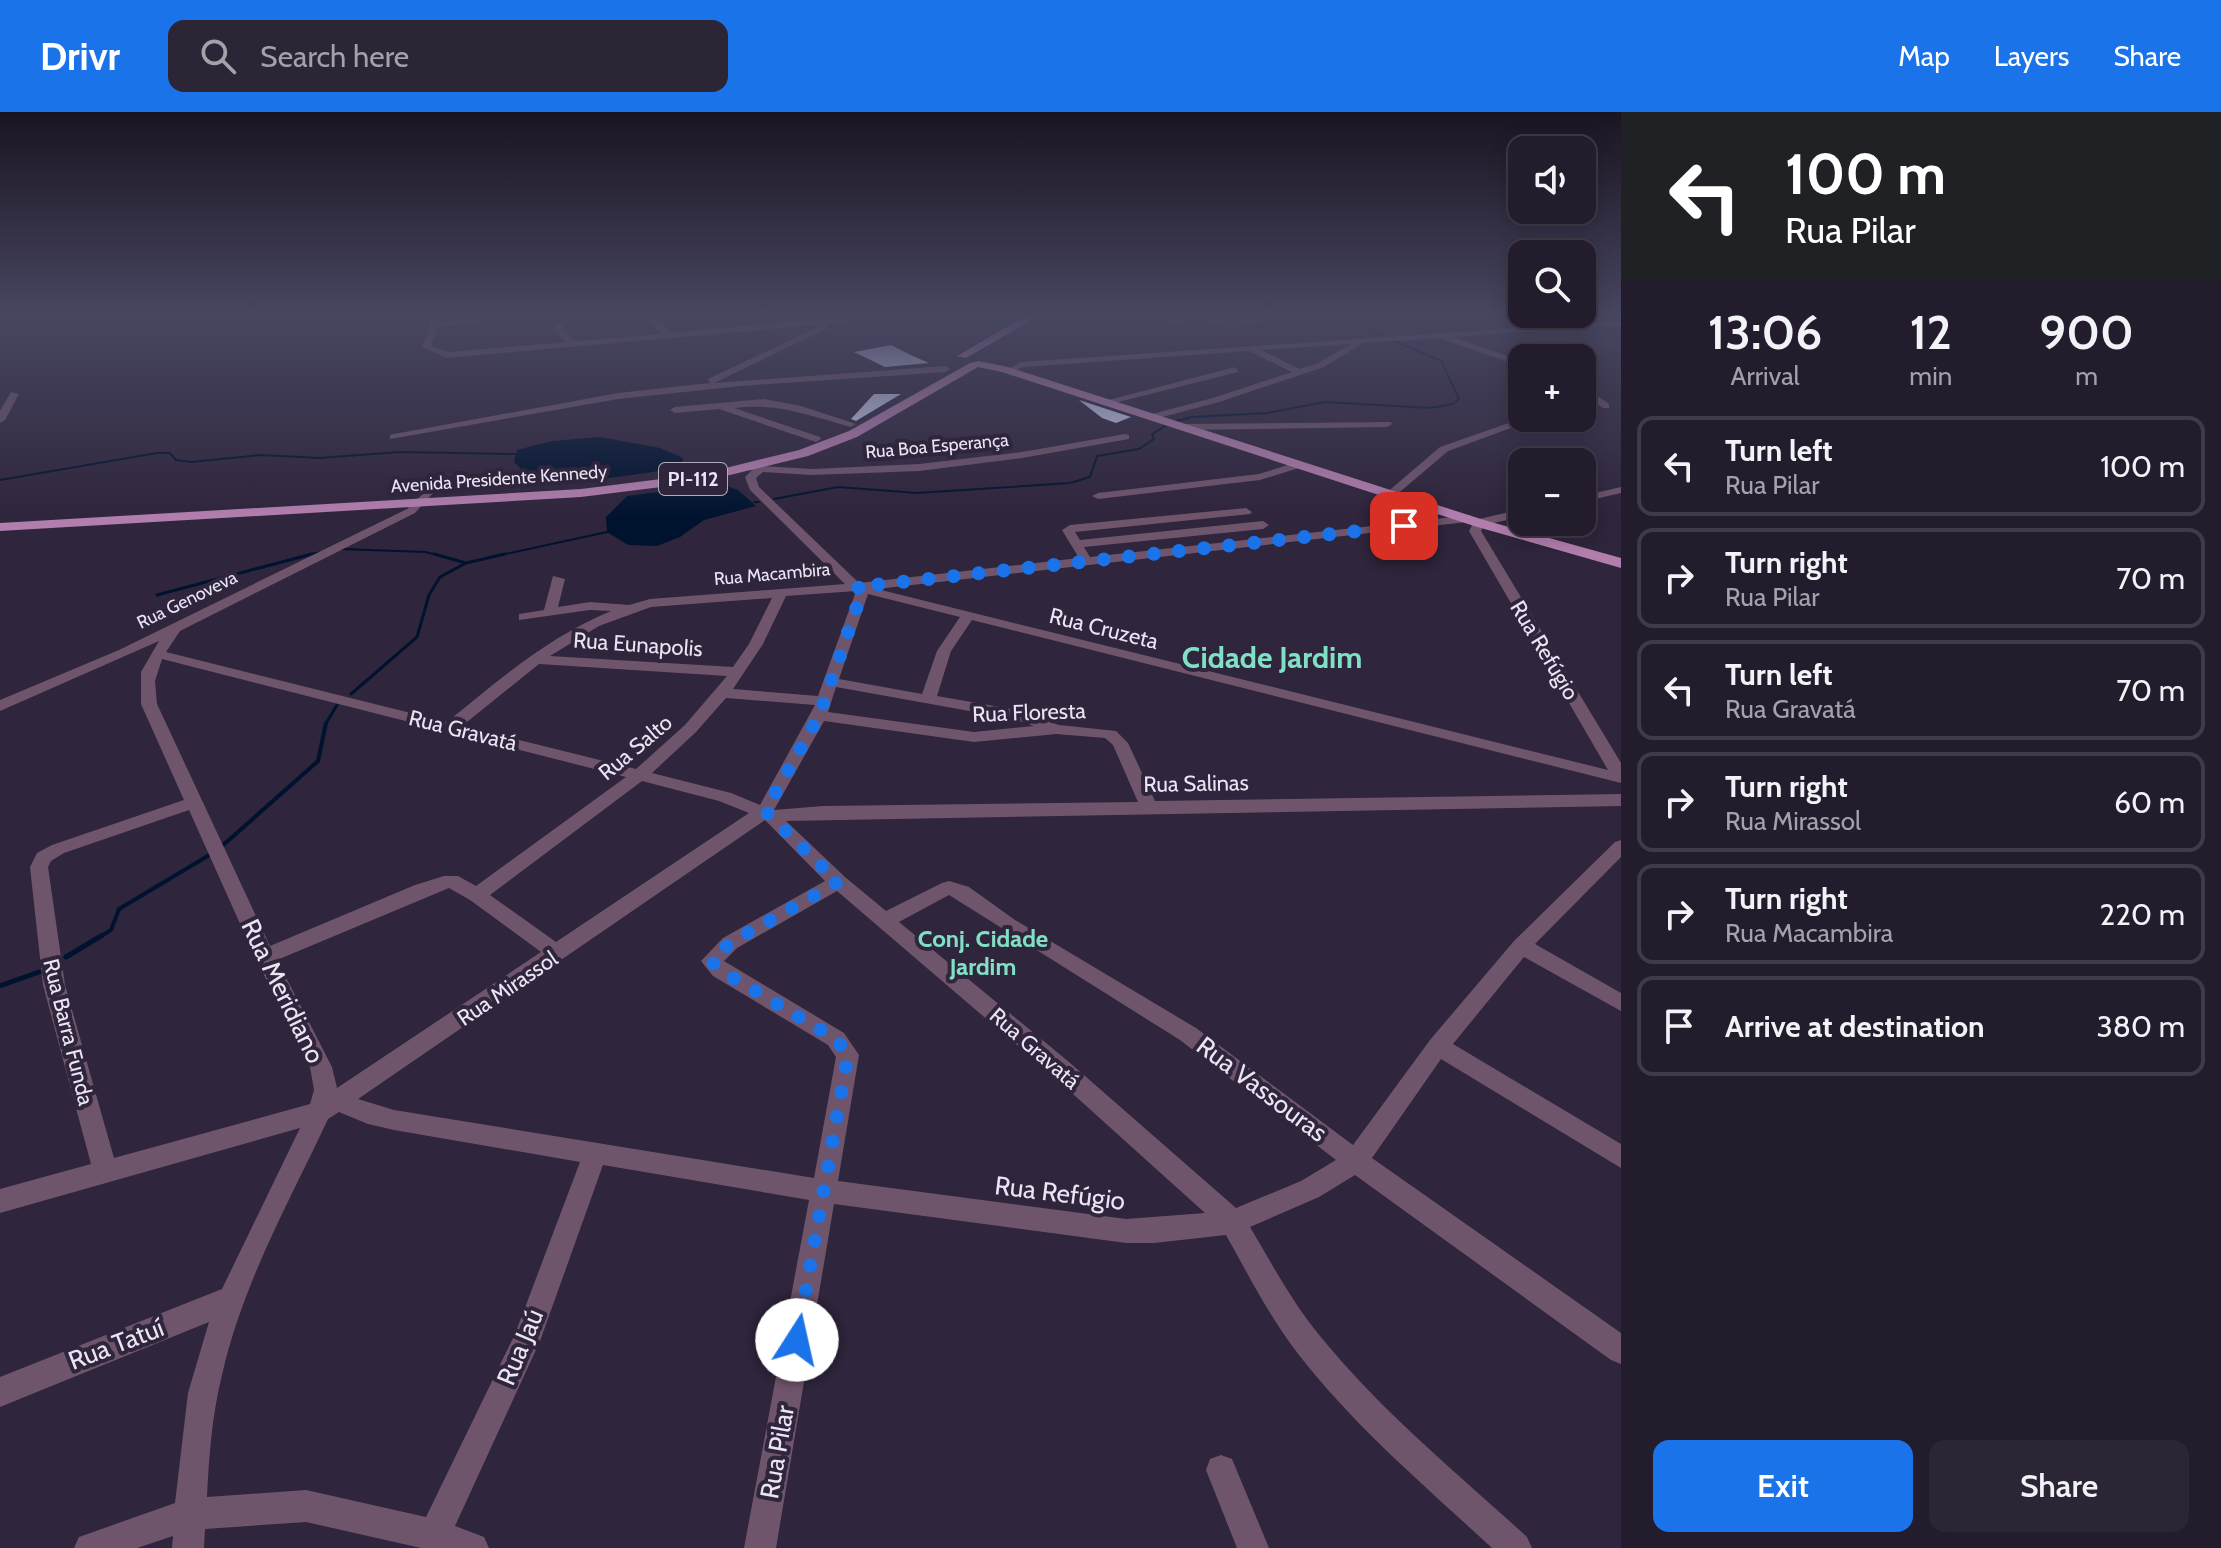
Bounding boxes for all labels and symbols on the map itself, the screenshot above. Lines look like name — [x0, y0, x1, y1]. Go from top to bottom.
street label: Rua Boa Esperança — [864, 429, 1010, 463]
street label: Avenida Presidente Kennedy — [390, 460, 608, 498]
road number: PI-112 — [659, 463, 727, 495]
pin — [1370, 492, 1438, 560]
street label: Rua Macambira — [713, 558, 831, 590]
street label: Rua Genoveva — [133, 566, 241, 634]
street label: Rua Refúgio — [1504, 596, 1585, 705]
street label: Rua Cruzeta — [1047, 602, 1162, 655]
street label: Rua Eunapolis — [572, 627, 704, 662]
district label: Cidade Jardim — [1182, 639, 1362, 676]
street label: Rua Floresta — [972, 697, 1087, 728]
street label: Rua Gravatá — [406, 704, 520, 757]
street label: Rua Salto — [593, 709, 678, 786]
street label: Rua Salinas — [1143, 769, 1249, 798]
street label: Rua Meridiano — [234, 914, 332, 1068]
district label: Conj. Cidade Jardim — [918, 924, 1048, 981]
street label: Rua Mirassol — [452, 945, 563, 1032]
street label: Rua Barra Funda — [37, 956, 100, 1109]
street label: Rua Gravatá — [984, 1002, 1086, 1095]
street label: Rua Vassouras — [1190, 1029, 1334, 1149]
street label: Rua Refúgio — [993, 1169, 1127, 1217]
position arrow — [755, 1298, 839, 1382]
street label: Rua Jaú — [490, 1304, 550, 1390]
street label: Rua Tatuí — [64, 1311, 169, 1377]
street label: Rua Pilar — [753, 1402, 801, 1501]

